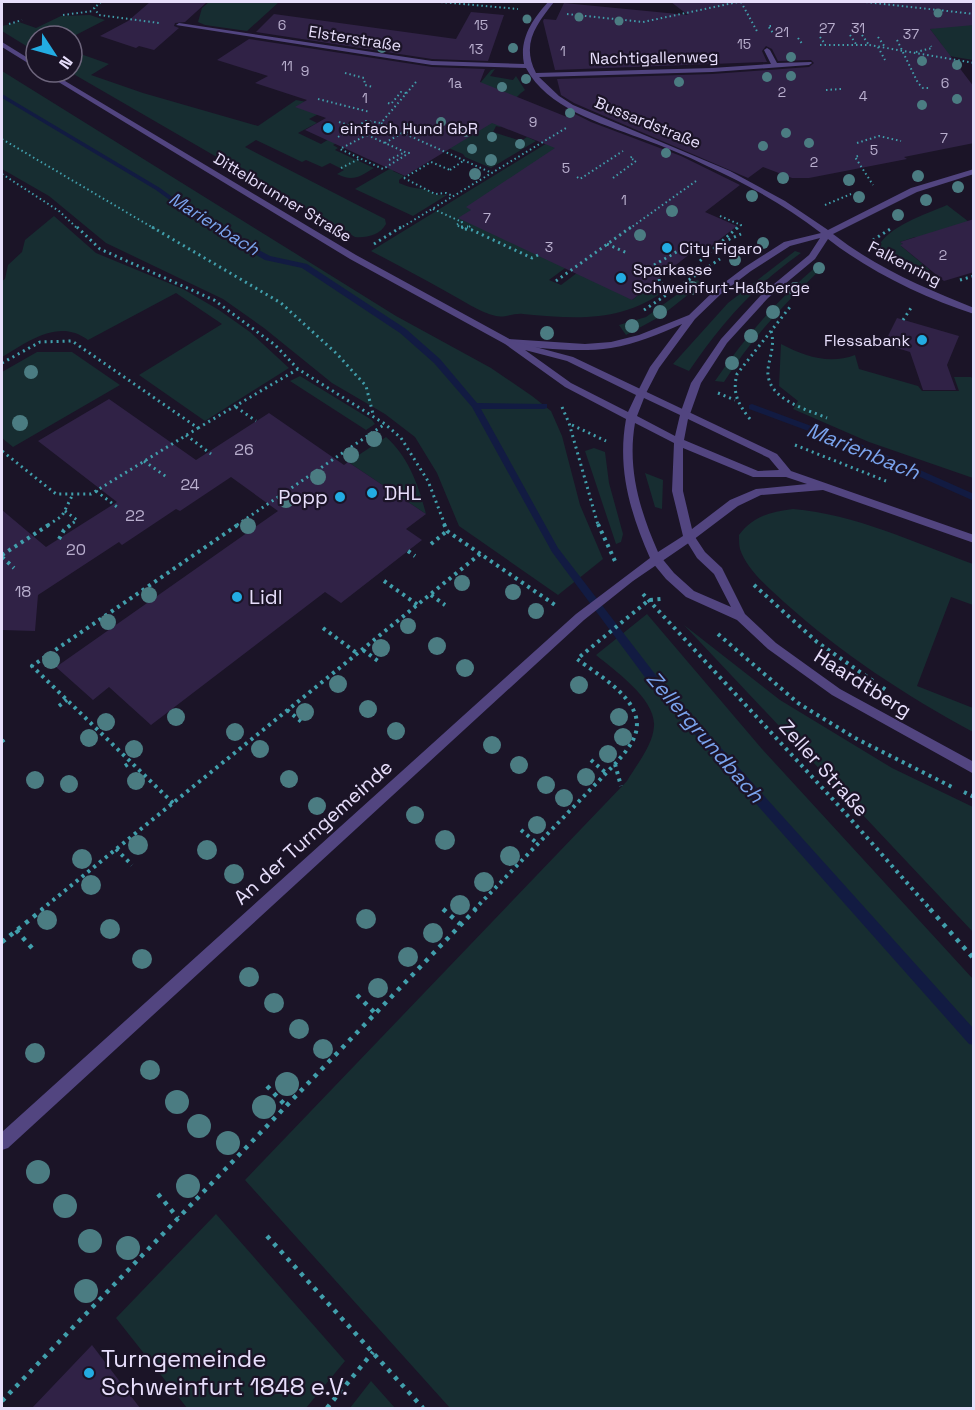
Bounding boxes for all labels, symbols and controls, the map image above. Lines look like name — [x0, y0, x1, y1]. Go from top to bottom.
house number: 6 — [278, 16, 286, 34]
house number: 15 — [474, 16, 488, 34]
house number: 27 — [819, 19, 835, 37]
house number: 31 — [851, 19, 865, 37]
street label: Elsterstraße — [307, 21, 403, 56]
house number: 21 — [775, 23, 789, 41]
north arrow — [24, 24, 84, 84]
house number: 37 — [903, 25, 919, 43]
house number: 15 — [737, 35, 751, 53]
house number: 13 — [469, 40, 483, 58]
house number: 1 — [560, 42, 566, 60]
street label: Nachtigallenweg — [589, 46, 719, 69]
text: N — [54, 52, 77, 73]
house number: 11 — [281, 57, 293, 75]
house number: 9 — [301, 62, 309, 80]
house number: 1a — [448, 74, 462, 92]
house number: 6 — [941, 74, 949, 92]
house number: 2 — [778, 83, 786, 101]
house number: 4 — [859, 87, 868, 105]
house number: 1 — [362, 89, 368, 107]
street label: Bussardstraße — [592, 92, 704, 153]
house number: 9 — [529, 113, 537, 131]
place label: einfach Hund GbR — [340, 118, 478, 139]
marker: einfach Hund GbR — [321, 121, 335, 135]
house number: 7 — [940, 129, 948, 147]
house number: 5 — [870, 141, 878, 159]
street label: Dittelbrunner Straße — [210, 148, 356, 247]
house number: 2 — [810, 153, 818, 171]
house number: 5 — [562, 159, 570, 177]
water label: Marienbach — [165, 187, 265, 261]
house number: 1 — [621, 191, 627, 209]
house number: 7 — [483, 209, 491, 227]
street label: Falkenring — [865, 236, 945, 291]
house number: 3 — [545, 238, 553, 256]
place label: City Figaro — [679, 238, 762, 259]
marker: City Figaro — [660, 241, 674, 255]
house number: 2 — [939, 246, 947, 264]
place label: Sparkasse Schweinfurt-Haßberge — [633, 259, 810, 298]
marker: Sparkasse Schweinfurt-Haßberge — [614, 271, 628, 285]
place label: Flessabank — [824, 330, 910, 351]
marker: Flessabank — [915, 333, 929, 347]
water label: Marienbach — [803, 416, 925, 486]
house number: 26 — [234, 439, 254, 460]
house number: 24 — [180, 474, 200, 495]
place label: DHL — [384, 480, 421, 506]
place label: Popp — [278, 484, 328, 510]
marker: DHL — [365, 486, 379, 500]
marker: Popp — [333, 490, 347, 504]
house number: 22 — [125, 505, 145, 526]
house number: 20 — [66, 539, 86, 560]
house number: 18 — [15, 581, 31, 602]
place label: Lidl — [249, 584, 283, 610]
marker: Lidl — [230, 590, 244, 604]
street label: Haardtberg — [809, 643, 917, 723]
water label: Zellergrundbach — [641, 665, 771, 809]
street label: Zeller Straße — [774, 714, 874, 822]
street label: An der Turngemeinde — [228, 754, 398, 910]
place label: Turngemeinde Schweinfurt 1848 e.V. — [101, 1343, 348, 1402]
marker: Turngemeinde Schweinfurt 1848 e.V. — [82, 1366, 96, 1380]

